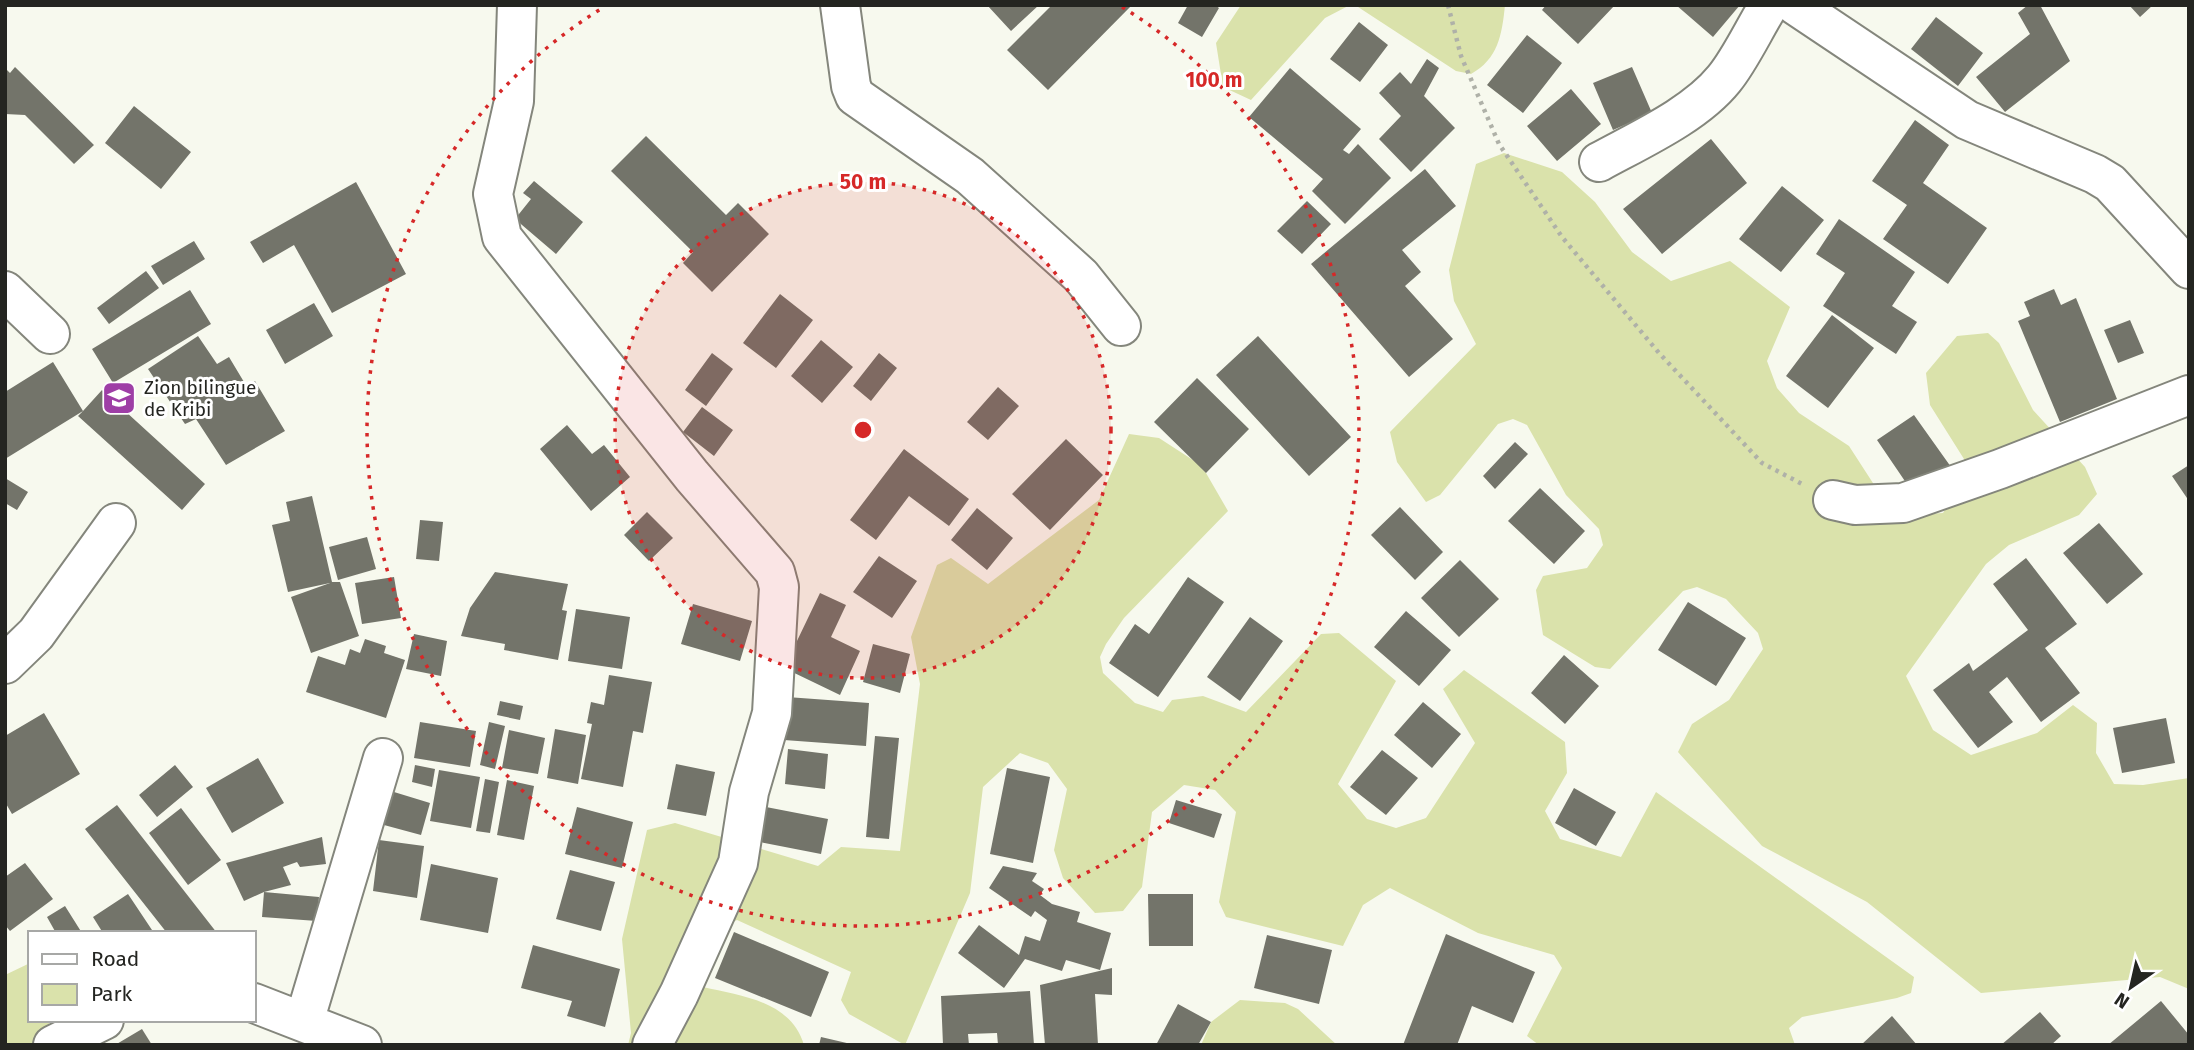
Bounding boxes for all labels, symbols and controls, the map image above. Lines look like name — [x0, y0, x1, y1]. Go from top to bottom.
text: 100 m — [1185, 67, 1243, 93]
text: 50 m — [840, 169, 886, 195]
place label: Zion bilingue de Kribi — [144, 376, 256, 421]
school or university icon: Zion bilingue de Kribi — [100, 379, 138, 417]
centre of rings — [851, 418, 875, 442]
legend — [28, 931, 256, 1022]
text: Road — [91, 946, 139, 972]
north arrow — [2096, 952, 2166, 1022]
text: Park — [91, 981, 133, 1007]
text: N — [2110, 988, 2133, 1014]

